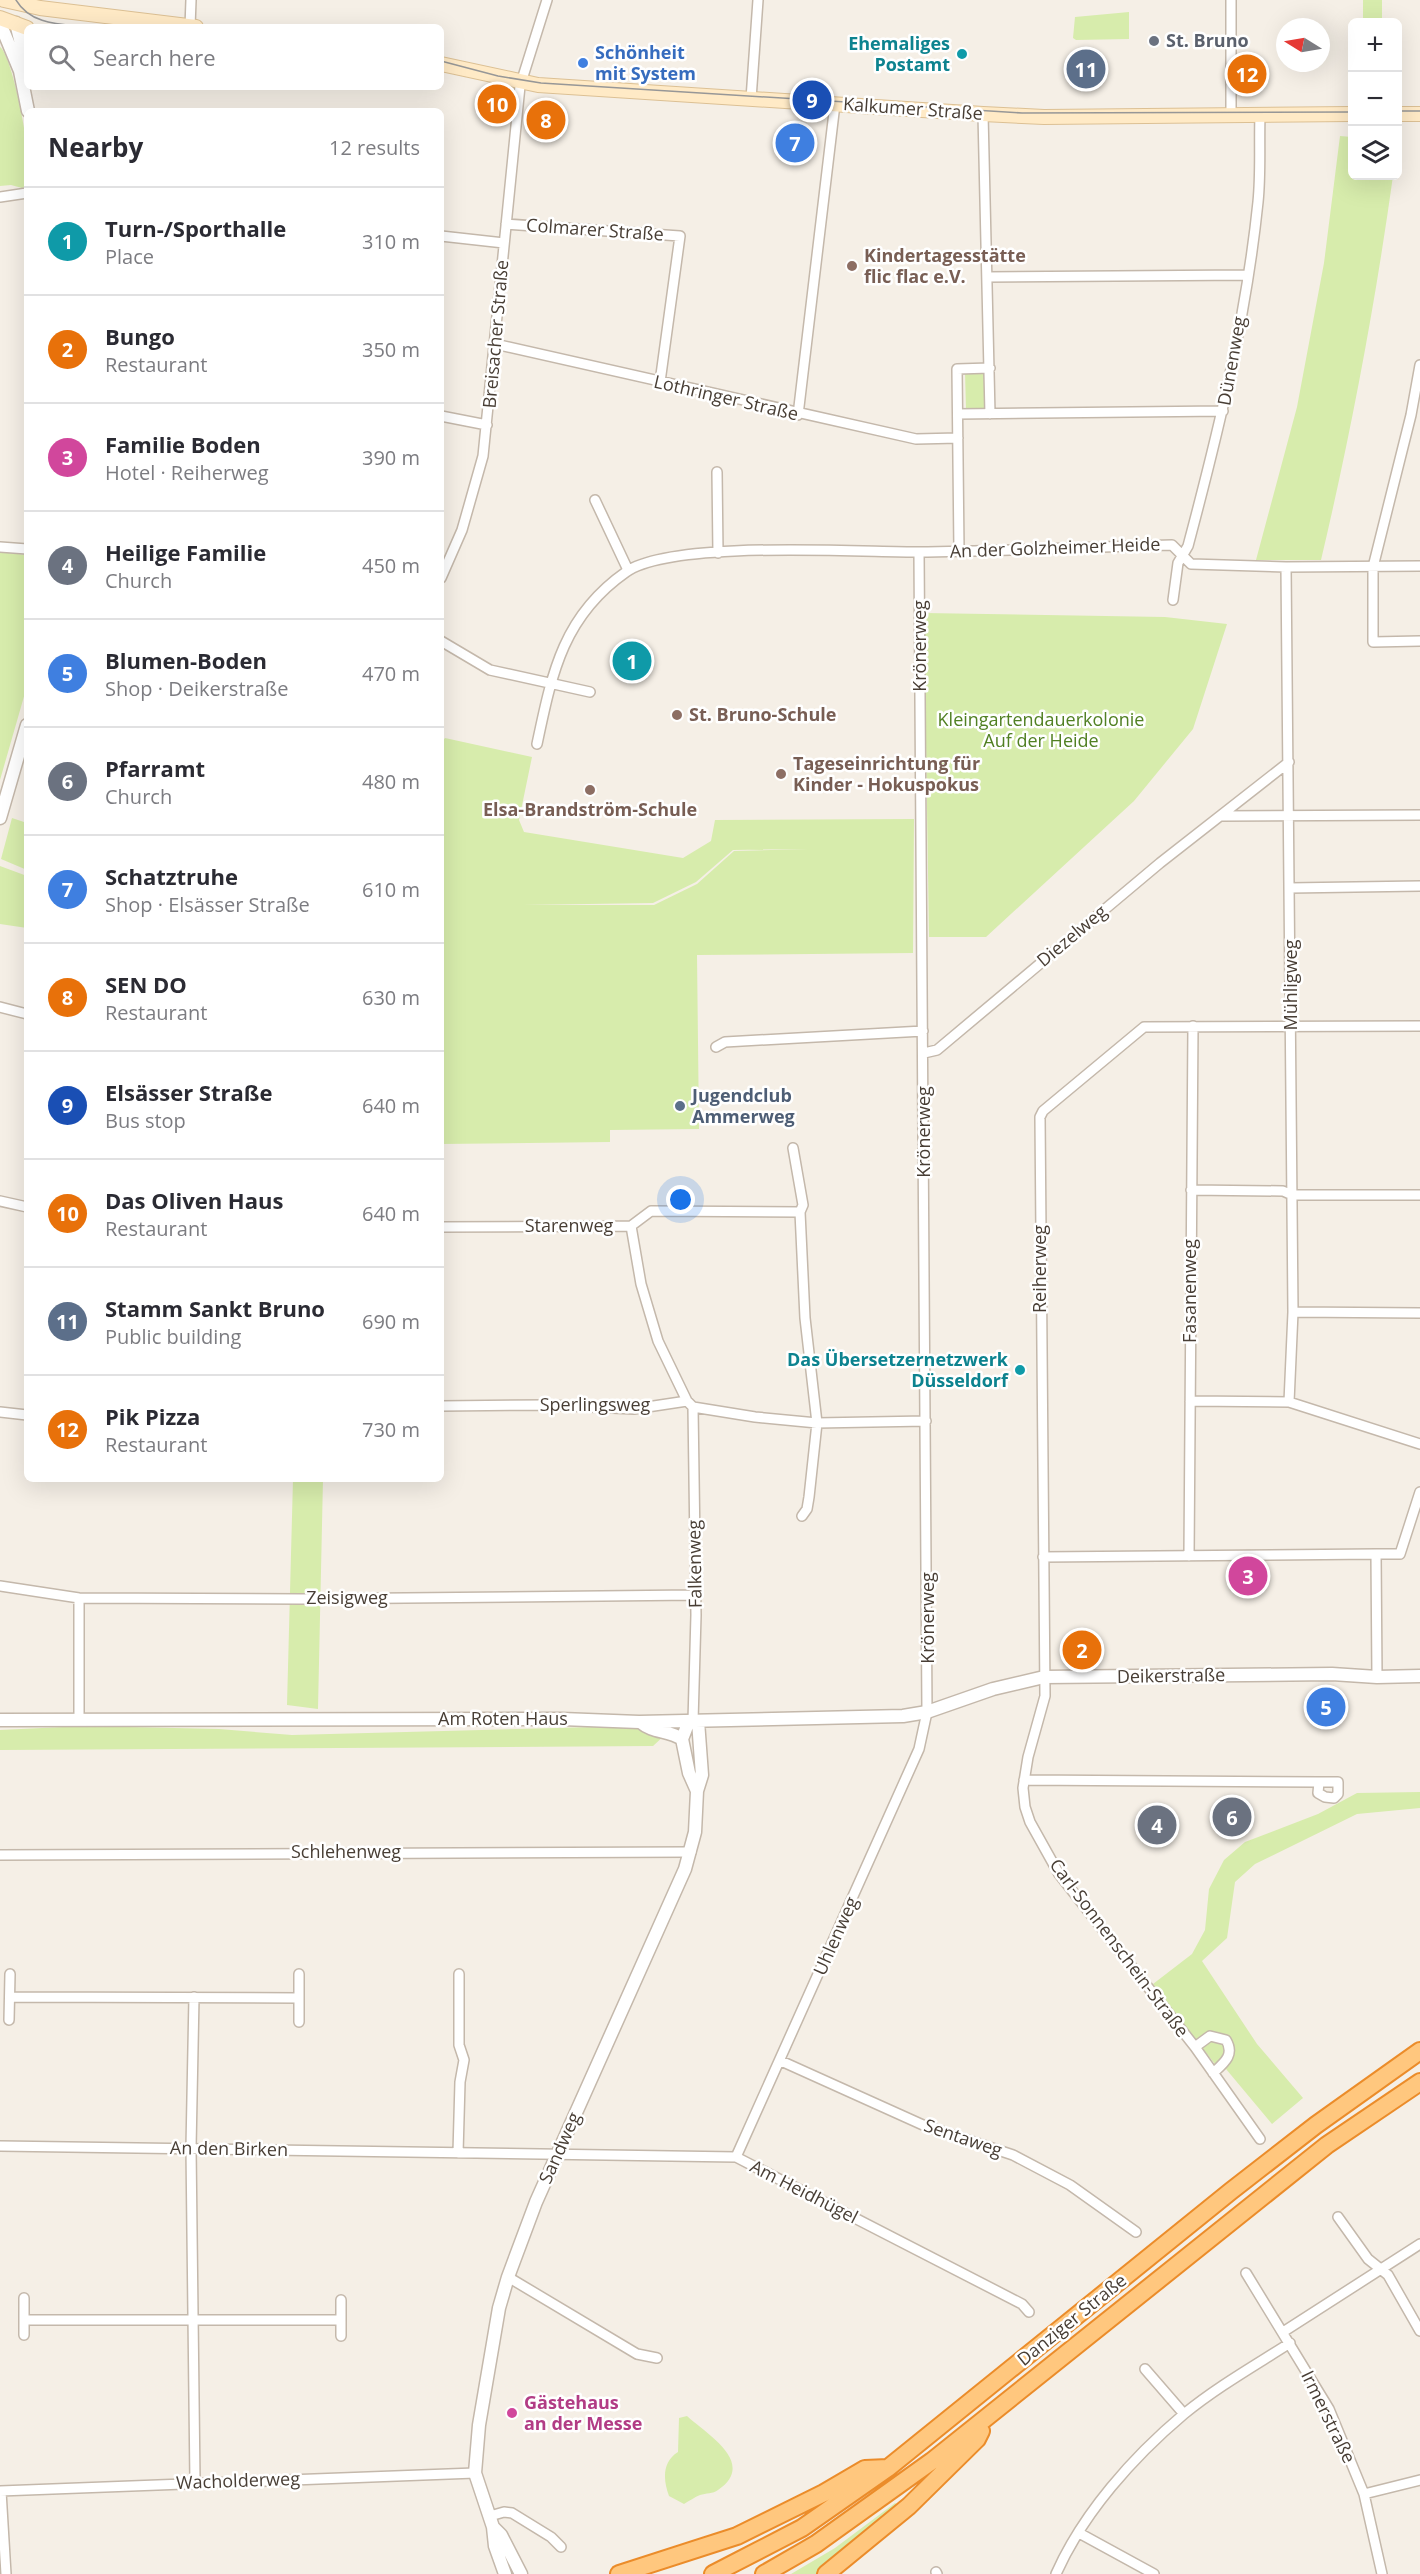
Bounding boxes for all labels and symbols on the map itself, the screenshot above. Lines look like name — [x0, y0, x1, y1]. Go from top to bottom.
north arrow — [1276, 18, 1330, 72]
place label: St. Bruno — [1166, 28, 1249, 52]
place label: Ehemaliges Postamt — [848, 31, 950, 76]
marker: St. Bruno — [1147, 34, 1161, 48]
place label: Schönheit mit System — [595, 40, 696, 85]
pin: 11 — [1066, 46, 1106, 92]
marker: Ehemaliges Postamt — [955, 47, 969, 61]
pin: 12 — [1228, 52, 1266, 97]
marker: Schönheit mit System — [576, 56, 590, 70]
pin: 9 — [792, 78, 832, 122]
pin: 10 — [478, 82, 516, 126]
street label: Kalkumer Straße — [842, 91, 984, 125]
pin: 8 — [526, 98, 566, 142]
pin: 7 — [776, 120, 814, 166]
street label: Colmarer Straße — [525, 212, 665, 246]
place label: Kindertagesstätte flic flac e.V. — [864, 243, 1026, 288]
street label: Breisacher Straße — [477, 259, 513, 409]
marker: Kindertagesstätte flic flac e.V. — [845, 259, 859, 273]
street label: Dünenweg — [1211, 314, 1251, 407]
street label: Lothringer Straße — [652, 369, 801, 425]
street label: An der Golzheimer Heide — [949, 531, 1161, 563]
street label: Krönerweg — [907, 600, 931, 692]
pin: 1 — [612, 638, 652, 684]
place label: St. Bruno-Schule — [689, 702, 836, 726]
park label: Kleingartendauerkolonie Auf der Heide — [938, 707, 1144, 752]
marker: St. Bruno-Schule — [670, 708, 684, 722]
place label: Tageseinrichtung für Kinder - Hokuspokus — [793, 751, 980, 796]
marker: Tageseinrichtung für Kinder - Hokuspokus — [774, 767, 788, 781]
marker: Elsa-Brandström-Schule — [583, 783, 597, 797]
place label: Elsa-Brandström-Schule — [483, 797, 697, 821]
street label: Diezelweg — [1031, 899, 1112, 972]
street label: Mühligweg — [1278, 939, 1302, 1030]
place label: Jugendclub Ammerweg — [690, 1083, 795, 1128]
street label: Krönerweg — [911, 1086, 935, 1178]
marker: Jugendclub Ammerweg — [673, 1099, 687, 1113]
your location — [666, 1185, 695, 1214]
street label: Starenweg — [525, 1213, 614, 1237]
street label: Reiherweg — [1027, 1225, 1051, 1313]
street label: Fasanenweg — [1177, 1239, 1201, 1343]
place label: Das Übersetzernetzwerk Düsseldorf — [787, 1347, 1009, 1392]
marker: Das Übersetzernetzwerk Düsseldorf — [1013, 1363, 1027, 1377]
street label: Sperlingsweg — [540, 1392, 651, 1416]
street label: Falkenweg — [681, 1519, 707, 1608]
pin: 3 — [1228, 1554, 1268, 1598]
street label: Krönerweg — [915, 1572, 939, 1664]
street label: Zeisigweg — [306, 1585, 388, 1609]
pin: 2 — [1062, 1628, 1102, 1672]
street label: Deikerstraße — [1117, 1662, 1225, 1688]
pin: 5 — [1306, 1684, 1346, 1730]
street label: Am Roten Haus — [438, 1706, 568, 1730]
pin: 6 — [1212, 1794, 1252, 1840]
pin: 4 — [1138, 1802, 1176, 1848]
street label: Schlehenweg — [291, 1839, 401, 1863]
street label: Carl-Sonnenschein-Straße — [1045, 1853, 1195, 2042]
street label: Uhlenweg — [807, 1892, 863, 1979]
street label: Sandweg — [533, 2108, 586, 2187]
street label: Sentaweg — [921, 2112, 1006, 2162]
street label: An den Birken — [170, 2135, 288, 2161]
street label: Am Heidhügel — [746, 2154, 863, 2229]
street label: Danziger Straße — [1012, 2268, 1131, 2371]
street label: Irmerstraße — [1296, 2366, 1362, 2467]
place label: Gästehaus an der Messe — [524, 2390, 642, 2435]
marker: Gästehaus an der Messe — [505, 2406, 519, 2420]
street label: Wacholderweg — [176, 2466, 301, 2494]

